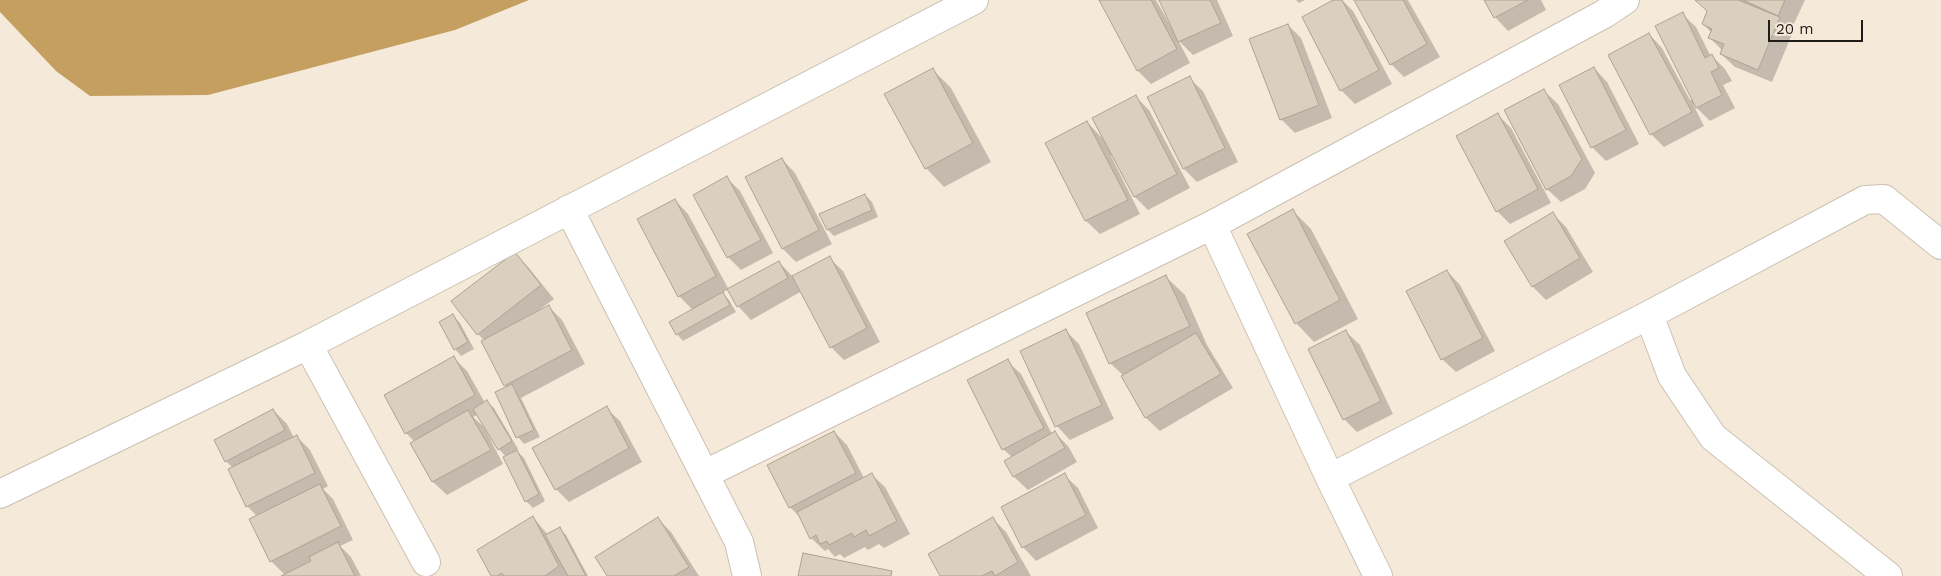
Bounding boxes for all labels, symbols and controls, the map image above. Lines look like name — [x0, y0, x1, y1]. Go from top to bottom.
scale bar — [1771, 10, 1866, 42]
text: 20 m — [1776, 20, 1814, 38]

